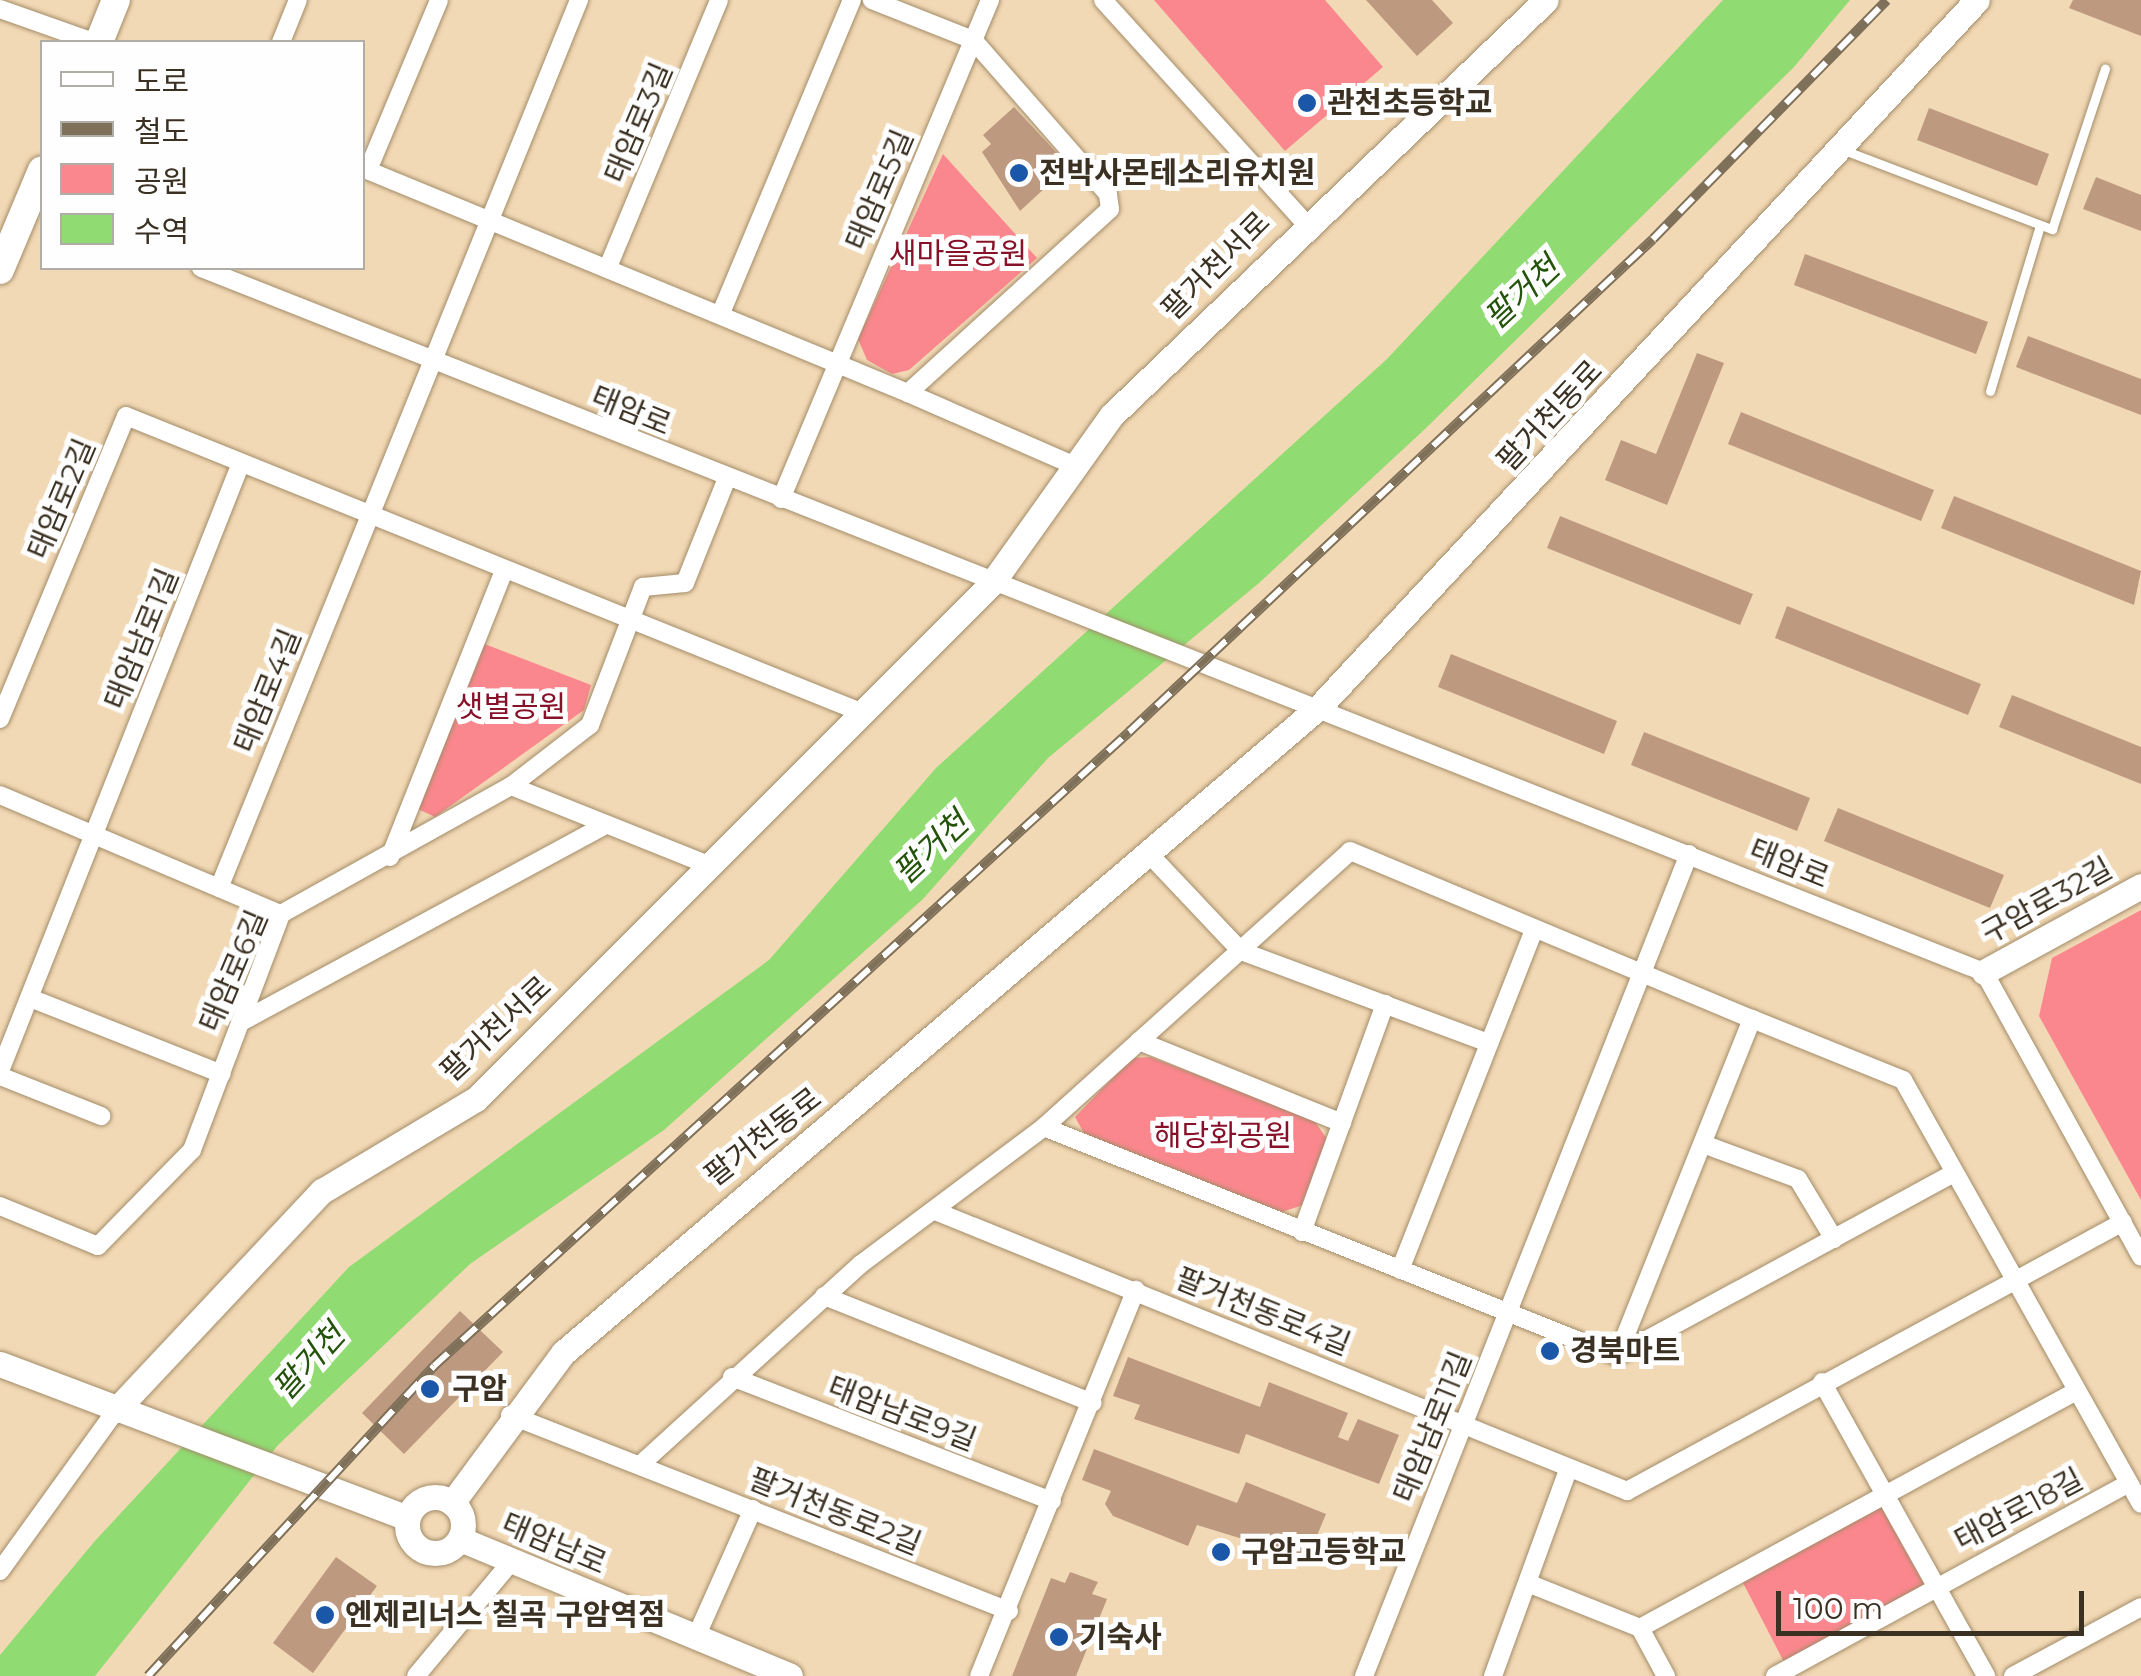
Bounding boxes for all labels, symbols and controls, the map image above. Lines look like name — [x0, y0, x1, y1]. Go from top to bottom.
legend — [40, 40, 365, 270]
street label: 태암로3길 — [598, 57, 680, 189]
text: 도로 — [134, 63, 189, 100]
place label: 관천초등학교 — [1327, 85, 1493, 121]
marker: 관천초등학교 — [1296, 92, 1318, 114]
text: 철도 — [134, 113, 189, 150]
street label: 태암로5길 — [839, 124, 921, 256]
place label: 전박사몬테소리유치원 — [1039, 155, 1315, 191]
marker: 전박사몬테소리유치원 — [1008, 162, 1030, 184]
text: 공원 — [134, 163, 189, 200]
street label: 팔거천서로 — [1154, 204, 1278, 328]
text: 수역 — [134, 213, 189, 250]
park label: 새마을공원 — [889, 236, 1027, 272]
water label: 팔거천 — [1477, 249, 1567, 337]
street label: 팔거천동로 — [1490, 353, 1610, 479]
street label: 태암로 — [586, 379, 676, 443]
street label: 태암로2길 — [21, 433, 103, 565]
street label: 태암남로1길 — [97, 563, 187, 715]
street label: 태암로4길 — [227, 624, 309, 758]
park label: 샛별공원 — [456, 689, 566, 725]
water label: 팔거천 — [886, 804, 976, 892]
street label: 태암로 — [1744, 832, 1834, 896]
street label: 구암로32길 — [1975, 850, 2119, 952]
street label: 태암로6길 — [192, 905, 276, 1037]
street label: 팔거천서로 — [433, 969, 559, 1089]
street label: 팔거천동로 — [698, 1080, 828, 1194]
park label: 해당화공원 — [1154, 1118, 1292, 1154]
street label: 팔거천동로4길 — [1170, 1261, 1356, 1363]
water label: 팔거천 — [265, 1316, 353, 1408]
place label: 경북마트 — [1570, 1333, 1680, 1369]
marker: 경북마트 — [1539, 1340, 1561, 1362]
street label: 태암남로11길 — [1386, 1346, 1480, 1508]
street label: 태암남로9길 — [823, 1369, 981, 1459]
place label: 구암 — [452, 1371, 507, 1407]
marker: 구암 — [417, 1376, 443, 1402]
street label: 팔거천동로2길 — [744, 1461, 926, 1563]
street label: 태암로18길 — [1949, 1461, 2089, 1559]
street label: 태암남로 — [496, 1506, 612, 1582]
place label: 구암고등학교 — [1241, 1534, 1407, 1570]
marker: 구암고등학교 — [1210, 1541, 1232, 1563]
scale bar — [1781, 1571, 2088, 1633]
text: 100 m — [1793, 1590, 1883, 1627]
place label: 엔제리너스 칠곡 구암역점 — [345, 1597, 666, 1633]
marker: 엔제리너스 칠곡 구암역점 — [314, 1604, 336, 1626]
place label: 기숙사 — [1079, 1619, 1162, 1655]
marker: 기숙사 — [1048, 1626, 1070, 1648]

